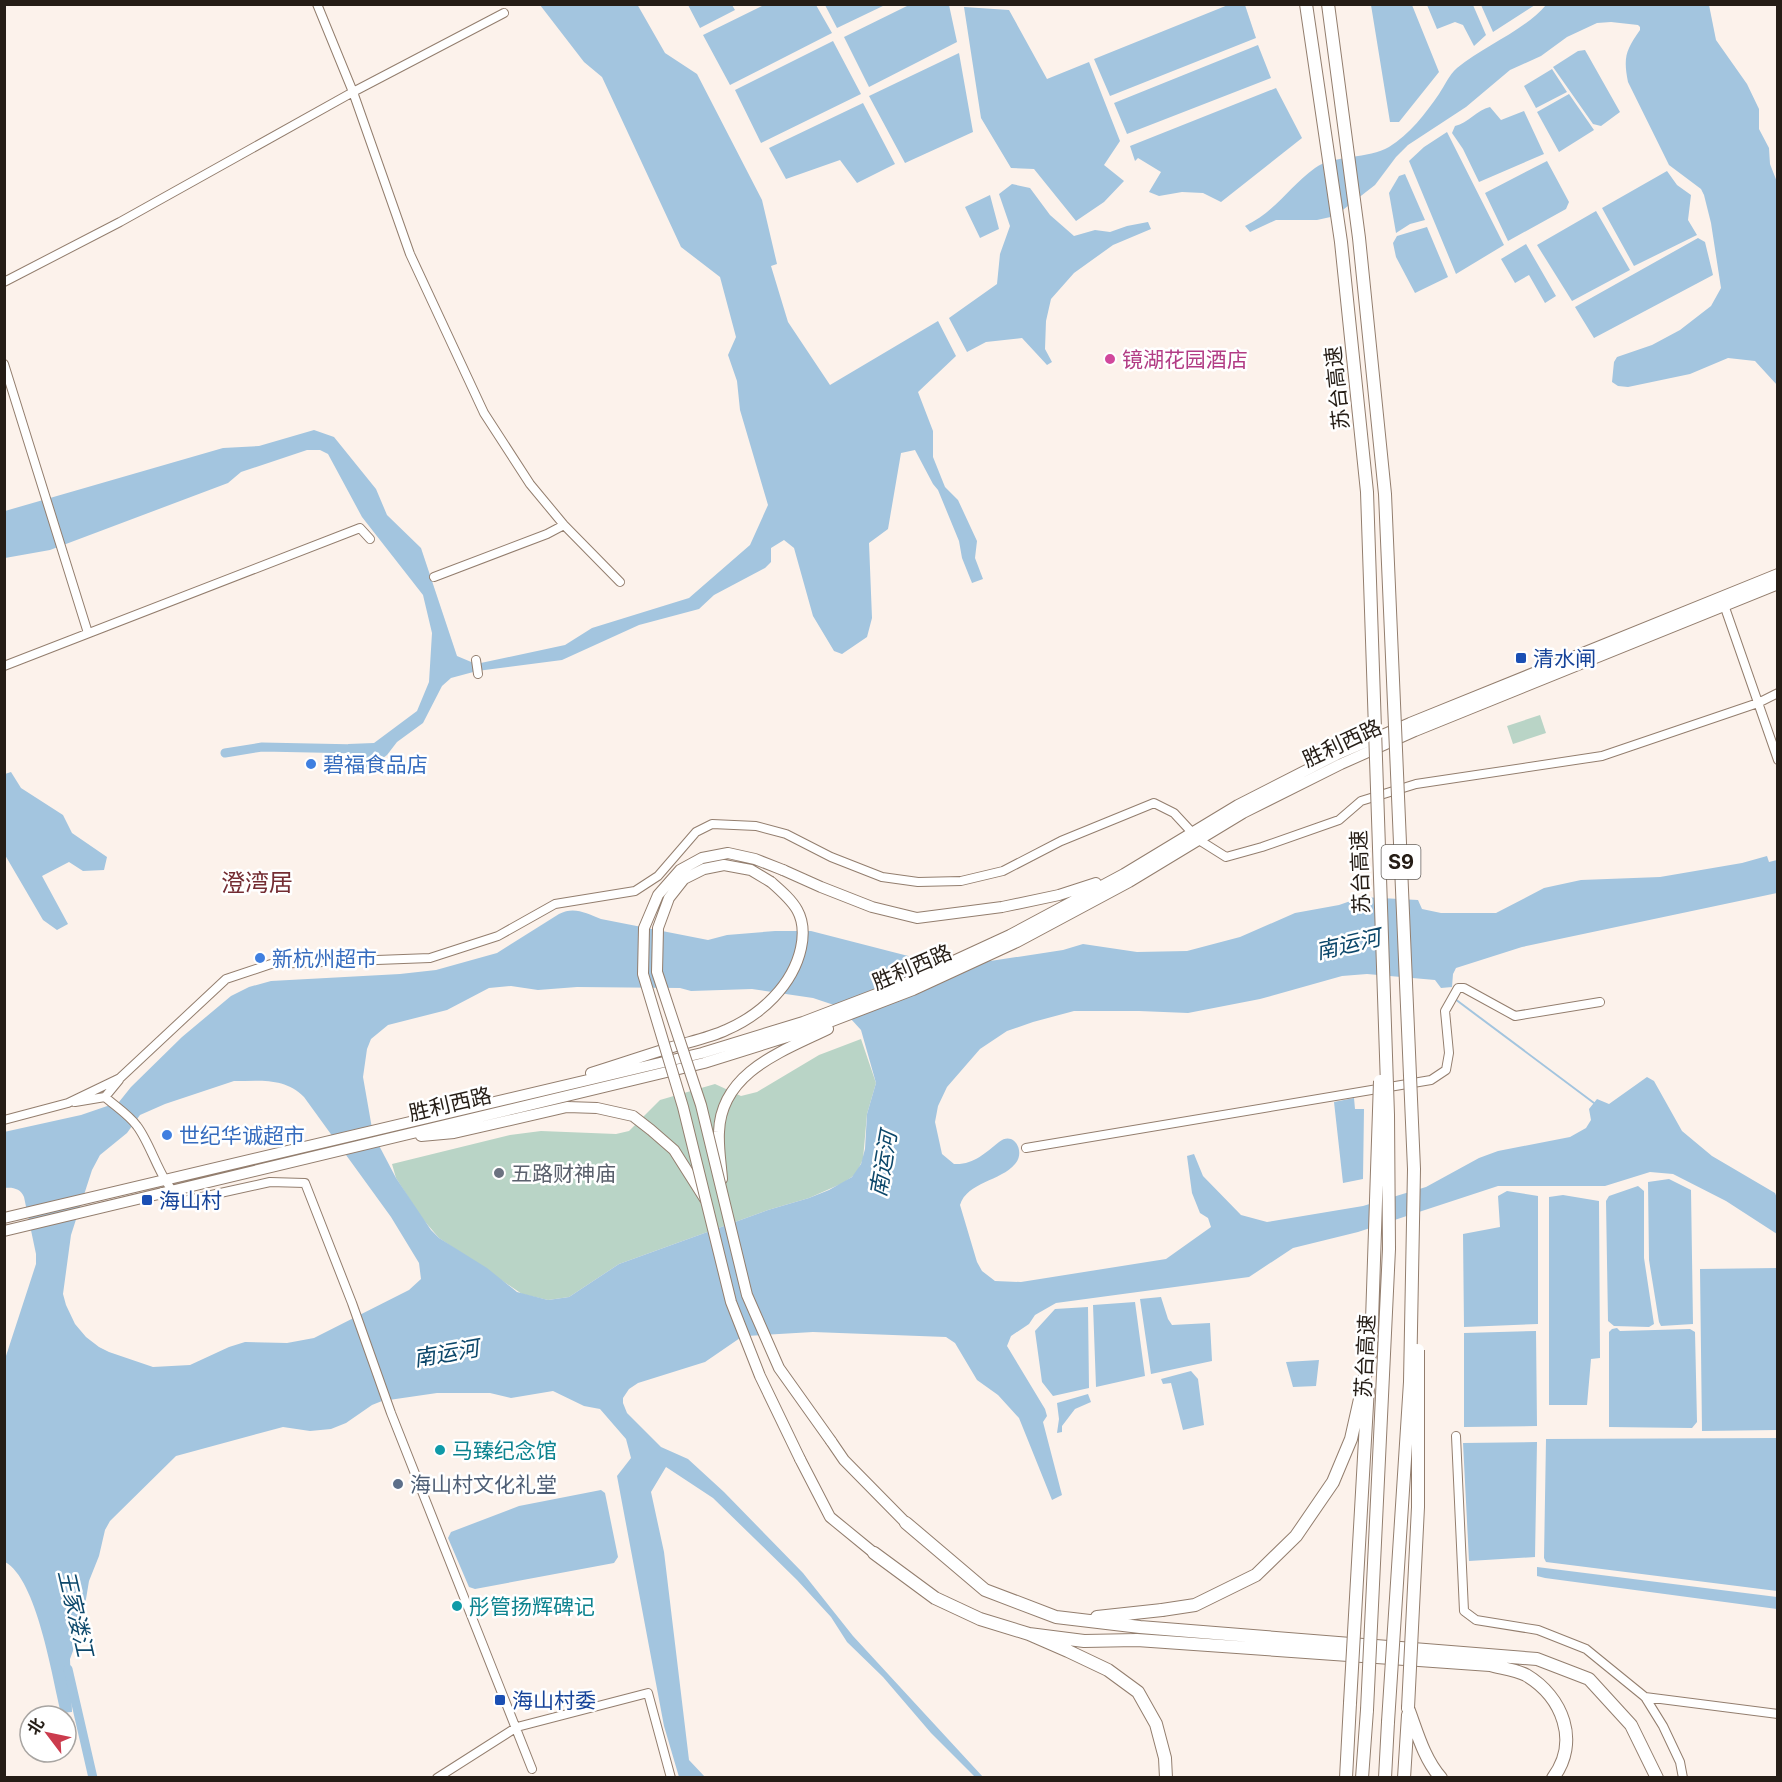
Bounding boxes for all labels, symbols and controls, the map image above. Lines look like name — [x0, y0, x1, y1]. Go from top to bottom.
street label: 苏台高速 — [1320, 345, 1354, 431]
place label: 镜湖花园酒店 — [1122, 347, 1248, 372]
marker: 镜湖花园酒店 — [1103, 352, 1117, 366]
place label: 清水闸 — [1533, 646, 1596, 671]
marker: 清水闸 — [1514, 651, 1528, 665]
street label: 胜利西路 — [1299, 714, 1385, 772]
place label: 碧福食品店 — [323, 752, 428, 777]
marker: 碧福食品店 — [304, 757, 318, 771]
street label: 苏台高速 — [1346, 830, 1374, 914]
road number: S9 — [1382, 845, 1420, 879]
district label: 澄湾居 — [221, 868, 293, 897]
water label: 南运河 — [1313, 923, 1387, 964]
street label: 胜利西路 — [868, 939, 956, 995]
place label: 新杭州超市 — [272, 946, 377, 971]
marker: 新杭州超市 — [253, 951, 267, 965]
street label: 胜利西路 — [406, 1082, 494, 1126]
place label: 世纪华诚超市 — [179, 1123, 305, 1148]
water label: 南运河 — [864, 1125, 902, 1199]
marker: 世纪华诚超市 — [160, 1128, 174, 1142]
place label: 五路财神庙 — [511, 1161, 616, 1186]
marker: 五路财神庙 — [492, 1166, 506, 1180]
place label: 海山村 — [159, 1188, 222, 1213]
marker: 海山村 — [140, 1193, 154, 1207]
street label: 苏台高速 — [1350, 1313, 1380, 1399]
water label: 南运河 — [411, 1334, 485, 1372]
place label: 马臻纪念馆 — [452, 1438, 557, 1463]
marker: 马臻纪念馆 — [433, 1443, 447, 1457]
place label: 海山村文化礼堂 — [410, 1472, 557, 1497]
marker: 海山村文化礼堂 — [391, 1477, 405, 1491]
water label: 王家溇江 — [53, 1567, 99, 1661]
place label: 彤管扬辉碑记 — [469, 1594, 595, 1619]
marker: 彤管扬辉碑记 — [450, 1599, 464, 1613]
place label: 海山村委 — [512, 1688, 596, 1713]
marker: 海山村委 — [493, 1693, 507, 1707]
north arrow — [18, 1704, 78, 1764]
text: 北 — [23, 1714, 48, 1738]

